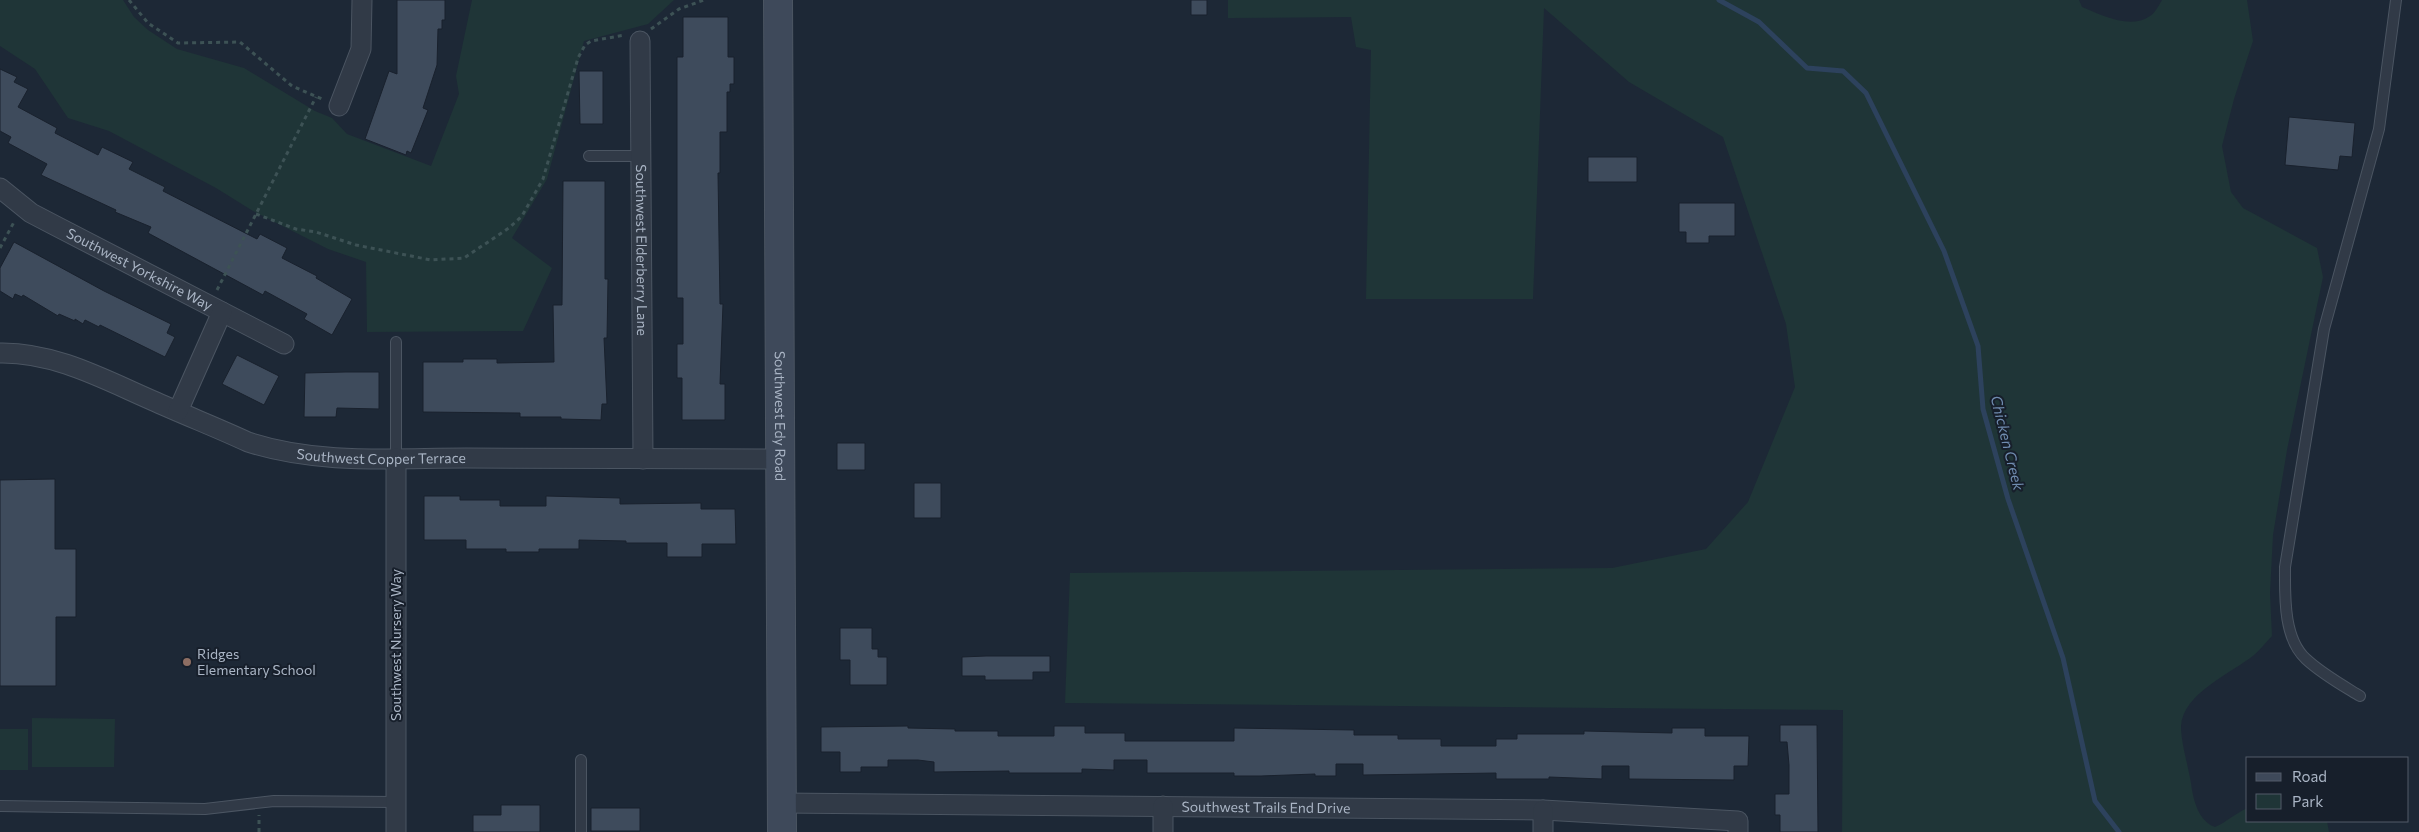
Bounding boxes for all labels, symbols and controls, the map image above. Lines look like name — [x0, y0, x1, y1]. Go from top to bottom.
street label: Southwest Elderberry Lane — [633, 164, 651, 336]
street label: Southwest Yorkshire Way — [64, 224, 216, 314]
street label: Southwest Edy Road — [772, 351, 789, 481]
water label: Chicken Creek — [1987, 393, 2029, 493]
street label: Southwest Copper Terrace — [296, 445, 466, 467]
street label: Southwest Nursery Way — [387, 569, 404, 721]
place label: Ridges Elementary School — [197, 645, 316, 678]
marker: Ridges Elementary School — [181, 656, 193, 668]
legend — [2246, 757, 2409, 822]
text: Road — [2292, 767, 2327, 785]
text: Park — [2292, 792, 2323, 810]
street label: Southwest Trails End Drive — [1181, 798, 1351, 816]

